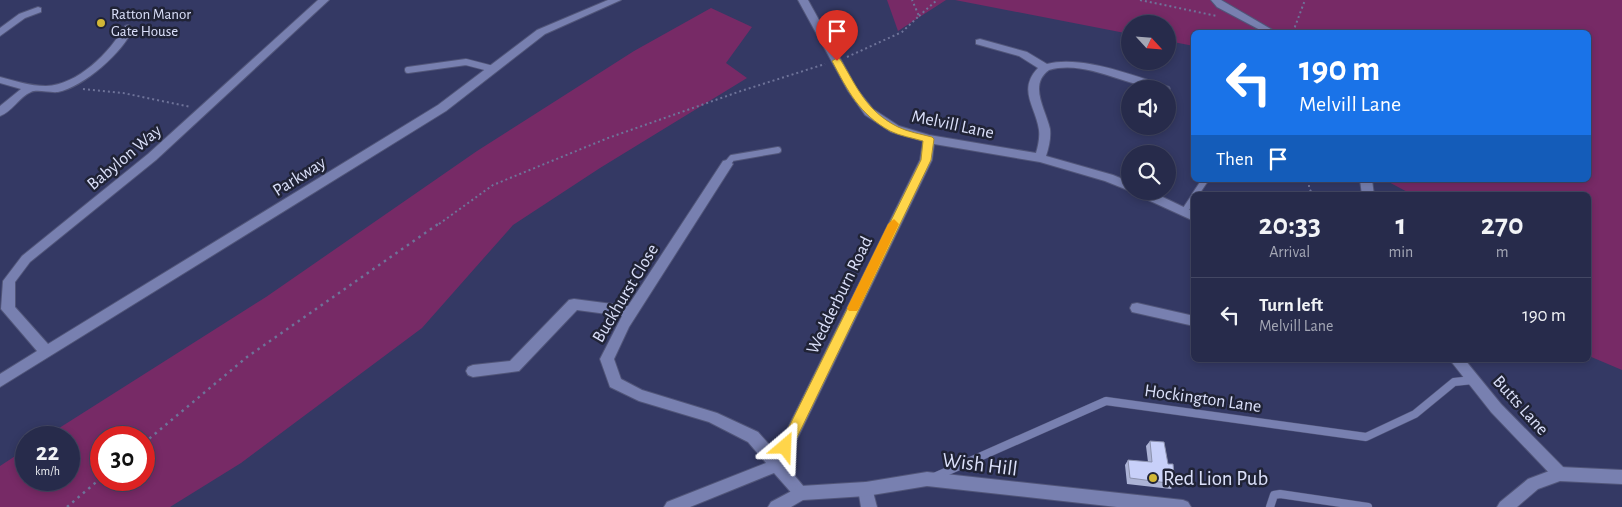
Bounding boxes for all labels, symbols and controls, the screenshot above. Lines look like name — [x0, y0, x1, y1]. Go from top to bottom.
place label: Ratton Manor Gate House — [111, 7, 191, 39]
pin — [816, 10, 858, 61]
north arrow — [1121, 15, 1176, 70]
map controls — [1121, 15, 1176, 200]
marker: Ratton Manor Gate House — [95, 17, 107, 29]
icon: arrive — [823, 17, 851, 45]
icon: left — [1216, 50, 1281, 115]
text: 190 m — [1299, 52, 1380, 87]
button: sound — [1121, 80, 1176, 135]
text: Melvill Lane — [1299, 93, 1401, 115]
street label: Melvill Lane — [910, 107, 996, 142]
street label: Babylon Way — [84, 121, 165, 194]
button: search — [1121, 145, 1176, 200]
icon: arrive — [1264, 145, 1292, 173]
text: Then — [1216, 150, 1254, 169]
street label: Parkway — [270, 154, 329, 200]
text: 20:33 — [1258, 210, 1321, 240]
text: 1 — [1395, 210, 1406, 240]
text: 270 — [1481, 210, 1524, 240]
street label: Wedderburn Road — [804, 234, 876, 357]
street label: Buckhurst Close — [590, 241, 662, 346]
text: Arrival — [1269, 244, 1310, 260]
text: min — [1388, 244, 1413, 260]
text: m — [1496, 244, 1509, 260]
text: Turn left — [1259, 296, 1323, 315]
icon: left — [1216, 301, 1244, 329]
text: 190 m — [1522, 306, 1566, 325]
text: Melvill Lane — [1259, 318, 1333, 334]
street label: Butts Lane — [1489, 372, 1551, 439]
street label: Hockington Lane — [1143, 382, 1263, 416]
position arrow — [758, 420, 810, 472]
speed limit sign: 30 — [90, 426, 155, 491]
text: 22 — [36, 440, 59, 465]
street label: Wish Hill — [941, 449, 1019, 480]
text: km/h — [35, 465, 60, 477]
place label: Red Lion Pub — [1163, 468, 1268, 489]
marker: Red Lion Pub — [1147, 472, 1159, 484]

